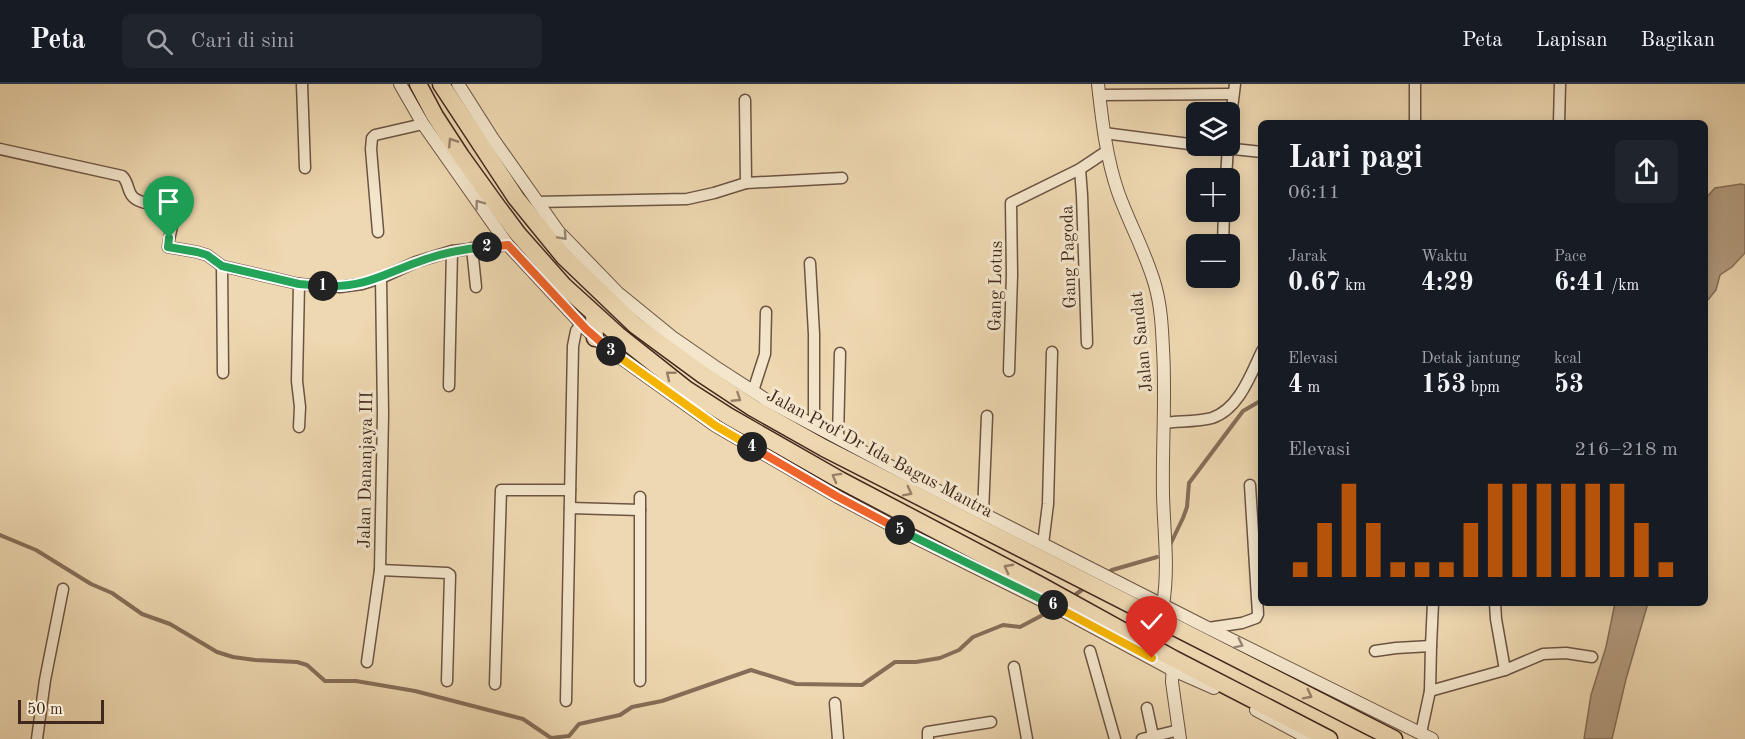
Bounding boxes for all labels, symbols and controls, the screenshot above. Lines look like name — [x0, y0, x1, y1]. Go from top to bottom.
search box — [122, 14, 542, 68]
icon: search — [143, 25, 176, 58]
text: Peta — [30, 27, 86, 55]
text: Cari di sini — [191, 30, 294, 52]
text: Peta — [1462, 30, 1503, 51]
text: Lapisan — [1536, 30, 1607, 51]
text: Bagikan — [1640, 30, 1715, 51]
map controls — [1186, 102, 1240, 288]
button: layers — [1186, 102, 1240, 156]
one-way arrow — [448, 138, 459, 149]
button: share — [1615, 140, 1678, 203]
text: Lari pagi — [1288, 142, 1423, 175]
button: + — [1186, 168, 1240, 222]
pin — [143, 176, 194, 238]
text: 06:11 — [1288, 183, 1340, 203]
icon: arrive — [152, 185, 185, 218]
one-way arrow — [475, 200, 486, 211]
street label: Gang Pagoda — [1058, 205, 1080, 309]
one-way arrow — [556, 229, 567, 240]
pin: 2 — [472, 232, 502, 262]
button: − — [1186, 234, 1240, 288]
text: 2 — [482, 239, 492, 255]
street label: Gang Lotus — [986, 240, 1006, 332]
text: Jarak — [1288, 249, 1327, 265]
text: Waktu — [1421, 249, 1467, 265]
text: Pace — [1554, 249, 1586, 265]
text: 0.67 — [1288, 270, 1341, 296]
text: 4:29 — [1421, 270, 1474, 296]
text: 6:41 — [1554, 270, 1607, 296]
pin: 1 — [308, 271, 338, 301]
text: 1 — [318, 278, 328, 294]
text: km — [1341, 278, 1366, 294]
text: /km — [1607, 278, 1639, 294]
street label: Jalan Sandat — [1128, 290, 1156, 393]
pin: 3 — [596, 336, 626, 366]
text: 3 — [606, 343, 616, 359]
text: Elevasi — [1288, 351, 1338, 367]
text: Detak jantung — [1421, 351, 1520, 367]
text: kcal — [1554, 351, 1582, 367]
one-way arrow — [665, 372, 676, 383]
text: 4 — [1288, 372, 1303, 398]
text: 153 — [1421, 372, 1466, 398]
text: 53 — [1554, 372, 1584, 398]
text: m — [1303, 380, 1320, 396]
text: bpm — [1466, 380, 1500, 396]
street label: Jalan Prof Dr Ida Bagus Mantra — [763, 386, 996, 521]
street label: Jalan Dananjaya III — [356, 391, 376, 549]
one-way arrow — [731, 391, 742, 402]
pin: 4 — [737, 432, 767, 462]
text: 4 — [747, 439, 757, 455]
text: Elevasi — [1288, 440, 1350, 460]
text: 216–218 m — [1575, 440, 1678, 460]
one-way arrow — [831, 473, 842, 484]
one-way arrow — [902, 484, 913, 496]
pin: 5 — [885, 515, 915, 545]
text: 5 — [895, 522, 905, 538]
one-way arrow — [1004, 564, 1014, 575]
pin: 6 — [1038, 590, 1068, 620]
pin — [1126, 596, 1177, 658]
text: 6 — [1048, 597, 1058, 613]
icon: check — [1135, 605, 1168, 638]
one-way arrow — [1233, 636, 1244, 648]
one-way arrow — [1302, 688, 1313, 700]
scale bar — [18, 697, 104, 724]
text: 50 m — [27, 702, 63, 718]

